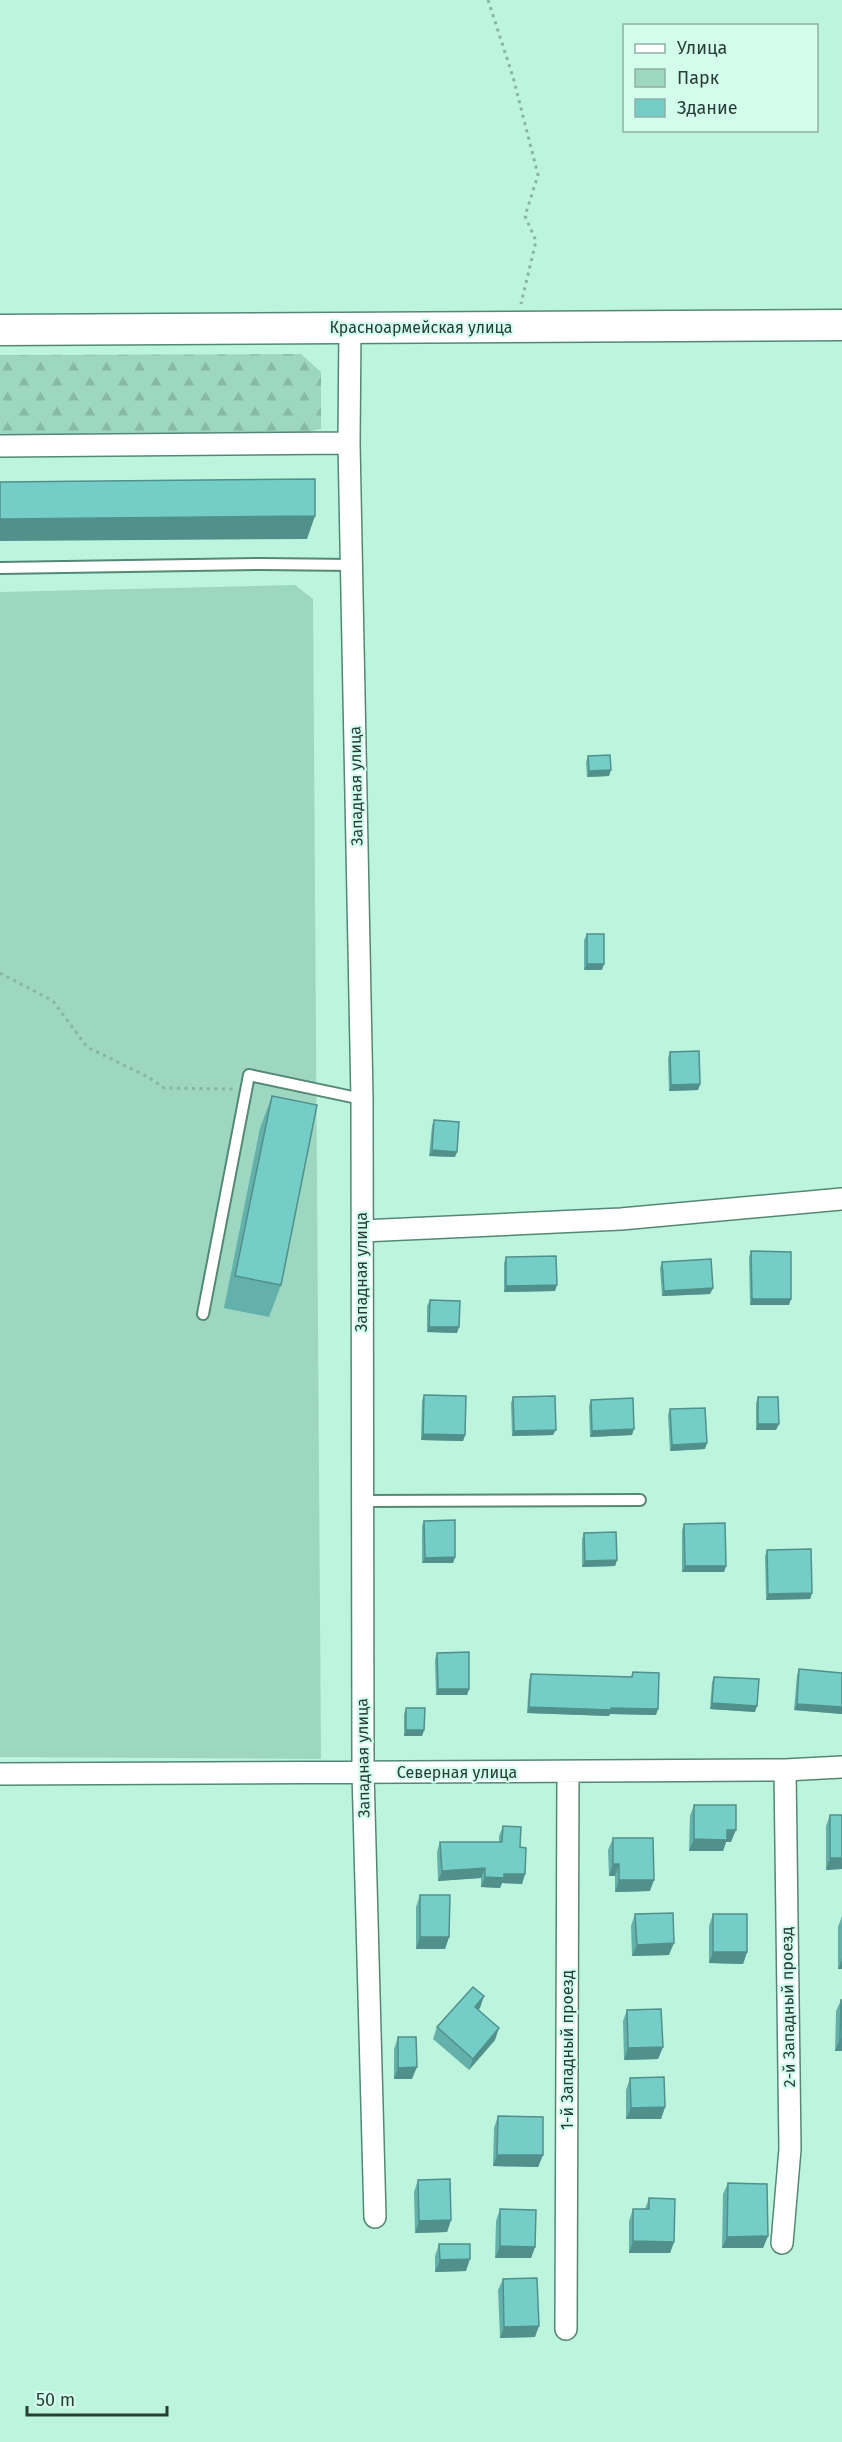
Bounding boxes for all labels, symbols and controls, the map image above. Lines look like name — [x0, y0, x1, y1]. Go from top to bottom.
legend — [623, 24, 818, 132]
text: Улица — [677, 37, 727, 59]
text: Парк — [677, 67, 720, 89]
text: Здание — [677, 97, 738, 119]
street label: Красноармейская улица — [329, 318, 513, 337]
street label: Западная улица — [345, 726, 367, 846]
street label: Западная улица — [352, 1212, 371, 1332]
street label: Западная улица — [352, 1698, 374, 1818]
street label: Северная улица — [397, 1763, 517, 1782]
street label: 2-й Западный проезд — [777, 1926, 799, 2088]
street label: 1-й Западный проезд — [558, 1970, 577, 2130]
scale bar — [27, 2379, 166, 2417]
text: 50 m — [36, 2389, 75, 2411]

